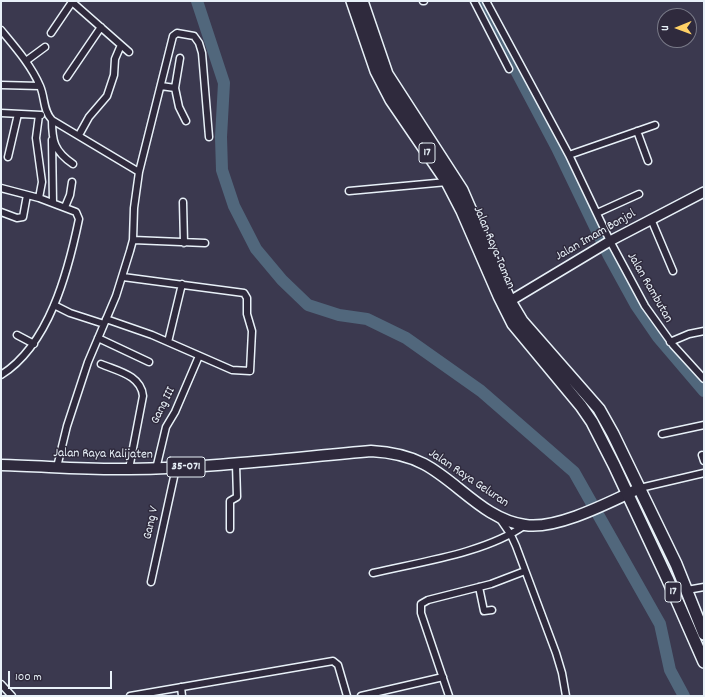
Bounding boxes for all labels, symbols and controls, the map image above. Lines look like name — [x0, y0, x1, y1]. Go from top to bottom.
north arrow — [657, 8, 697, 48]
text: U — [658, 25, 674, 31]
road number: 17 — [419, 143, 435, 163]
street label: Jalan Raya Taman — [469, 204, 517, 292]
street label: Jalan Imam Bonjol — [553, 207, 639, 265]
street label: Jalan Rambutan — [623, 250, 675, 326]
street label: Gang III — [148, 385, 180, 427]
street label: Jalan Raya Kalijaten — [53, 446, 153, 464]
street label: Jalan Raya Geluran — [425, 446, 511, 512]
road number: 35-071 — [167, 457, 205, 477]
street label: Gang V — [141, 505, 163, 541]
road number: 17 — [665, 582, 681, 602]
scale bar — [10, 663, 114, 689]
text: 100 m — [15, 669, 42, 686]

